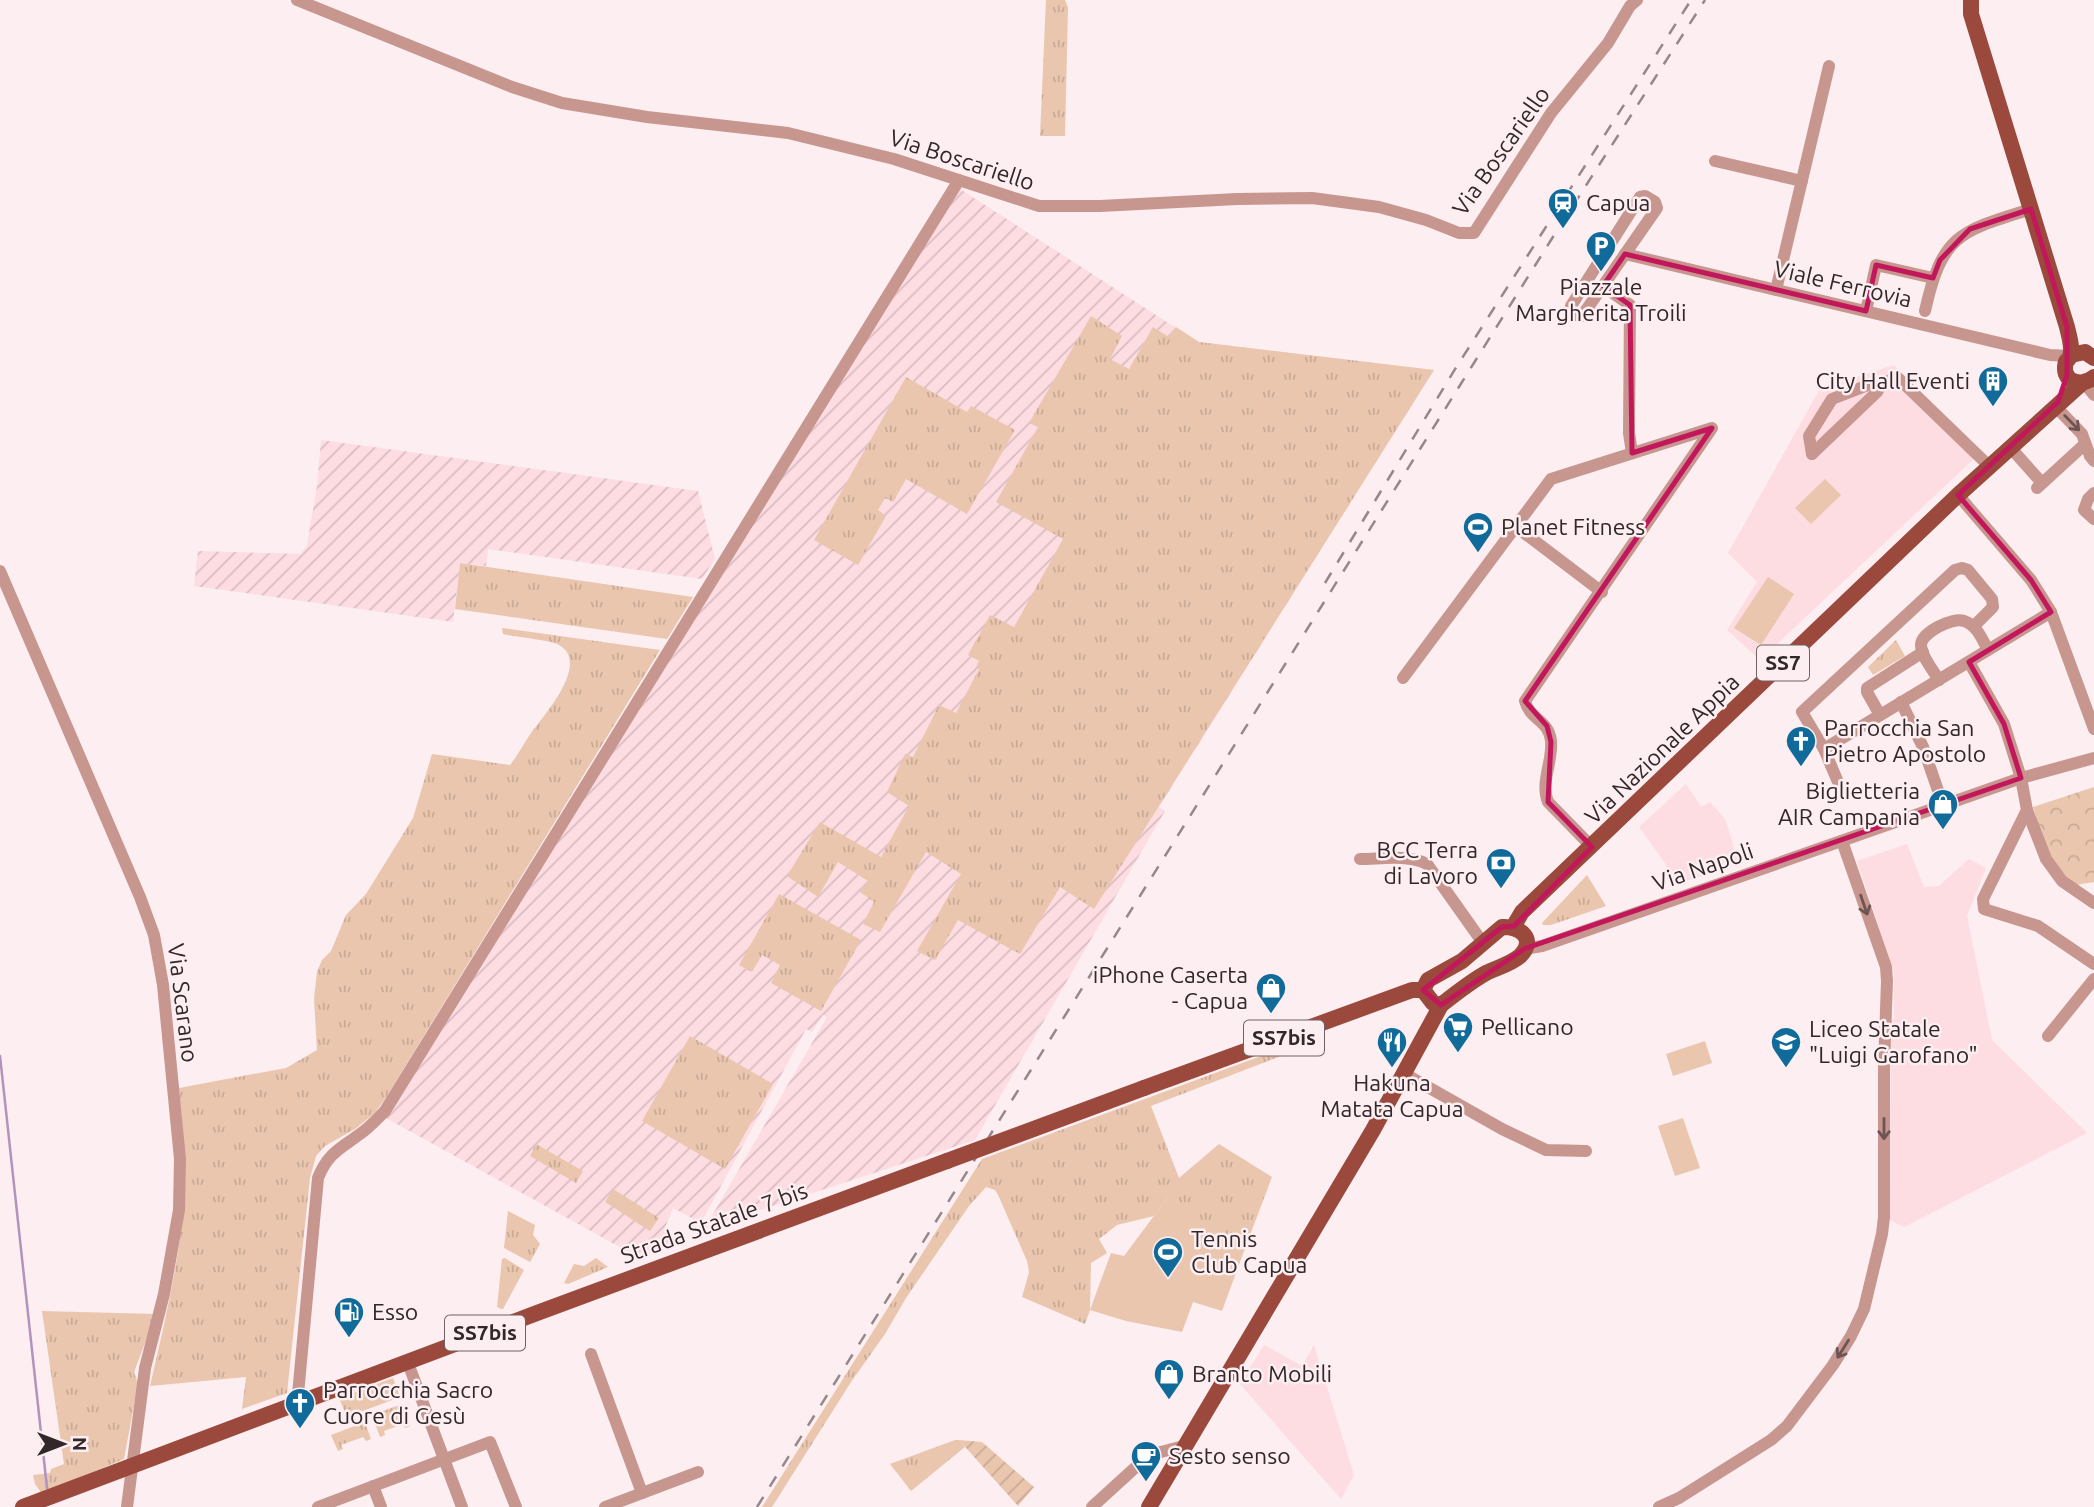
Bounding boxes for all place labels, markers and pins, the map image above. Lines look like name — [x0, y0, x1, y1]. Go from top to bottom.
station icon: Capua — [1546, 186, 1580, 230]
place label: Capua — [1586, 190, 1650, 215]
parking icon: Piazzale Margherita Troili — [1584, 229, 1618, 273]
place label: Piazzale Margherita Troili — [1515, 274, 1687, 325]
building icon: City Hall Eventi — [1976, 364, 2010, 408]
place label: City Hall Eventi — [1815, 368, 1970, 393]
sports icon: Planet Fitness — [1461, 510, 1495, 554]
place label: Planet Fitness — [1501, 514, 1645, 539]
place label: Parrocchia San Pietro Apostolo — [1824, 715, 1986, 766]
church icon: Parrocchia San Pietro Apostolo — [1784, 724, 1818, 768]
place label: Biglietteria AIR Campania — [1778, 778, 1920, 829]
shop icon: Biglietteria AIR Campania — [1926, 787, 1960, 831]
place label: BCC Terra di Lavoro — [1377, 837, 1478, 888]
bank icon: BCC Terra di Lavoro — [1484, 846, 1518, 890]
place label: iPhone Caserta - Capua — [1093, 962, 1248, 1013]
shop icon: iPhone Caserta - Capua — [1254, 971, 1288, 1015]
supermarket icon: Pellicano — [1441, 1010, 1475, 1054]
place label: Pellicano — [1481, 1014, 1574, 1039]
place label: Liceo Statale "Luigi Garofano" — [1809, 1016, 1978, 1067]
restaurant icon: Hakuna Matata Capua — [1375, 1025, 1409, 1069]
school or university icon: Liceo Statale "Luigi Garofano" — [1769, 1025, 1803, 1069]
place label: Hakuna Matata Capua — [1320, 1070, 1464, 1121]
place label: Tennis Club Capua — [1191, 1226, 1307, 1277]
sports icon: Tennis Club Capua — [1151, 1235, 1185, 1279]
fuel station icon: Esso — [332, 1295, 366, 1339]
place label: Esso — [372, 1299, 418, 1324]
shop icon: Branto Mobili — [1152, 1357, 1186, 1401]
place label: Branto Mobili — [1192, 1361, 1332, 1386]
place label: Parrocchia Sacro Cuore di Gesù — [323, 1377, 493, 1428]
church icon: Parrocchia Sacro Cuore di Gesù — [283, 1386, 317, 1430]
cafe icon: Sesto senso — [1129, 1439, 1163, 1483]
place label: Sesto senso — [1169, 1443, 1291, 1468]

